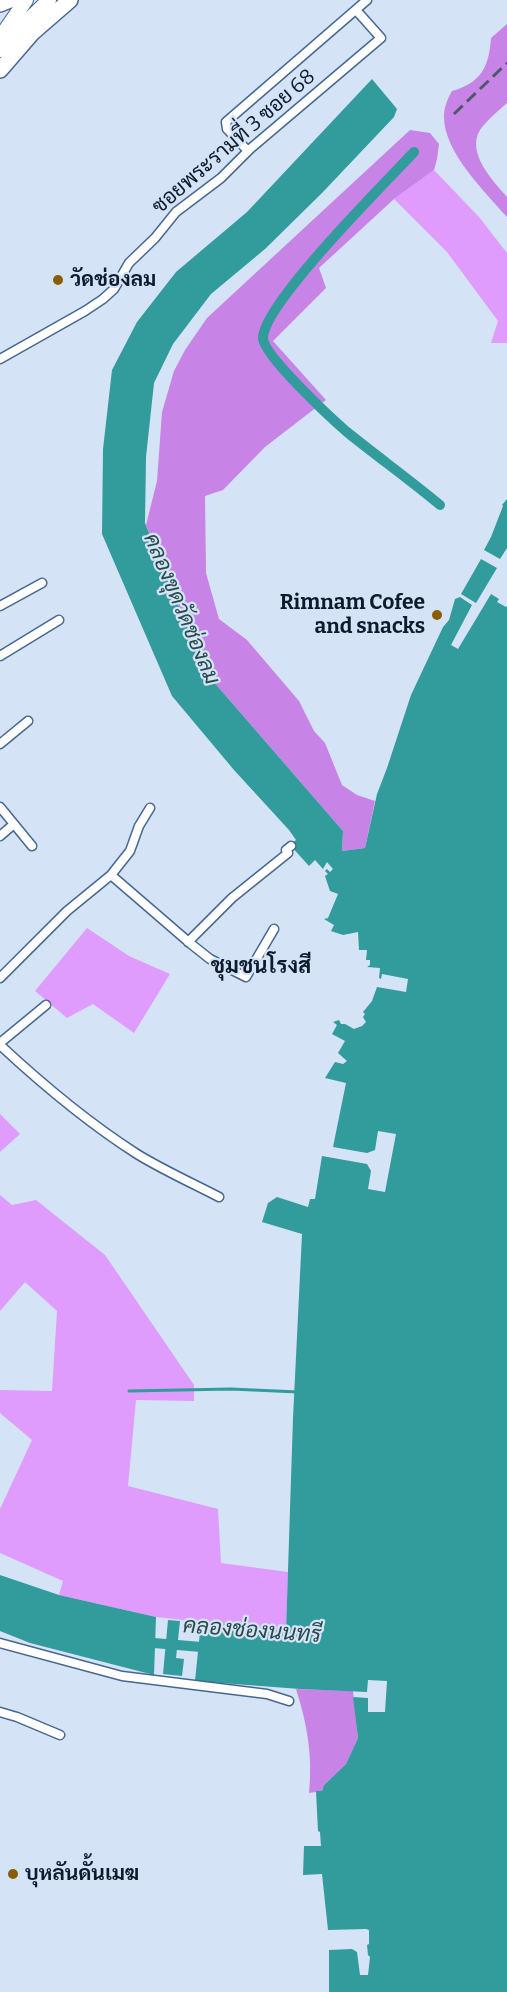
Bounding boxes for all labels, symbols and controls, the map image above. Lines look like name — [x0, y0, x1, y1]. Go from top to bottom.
street label: ซอยพระรามที่ 3 ซอย 68 — [147, 64, 321, 220]
place label: วัดช่องลม — [70, 267, 156, 293]
marker: วัดช่องลม — [51, 273, 65, 287]
water label: คลองขุดวัดช่องลม — [137, 529, 225, 689]
place label: Rimnam Cofee and snacks — [280, 590, 425, 640]
marker: Rimnam Cofee and snacks — [430, 608, 444, 622]
district label: ชุมชนโรงสี — [211, 954, 311, 980]
water label: คลองช่องนนทรี — [182, 1613, 322, 1649]
place label: บุหลันดั้นเมฆ — [25, 1861, 139, 1887]
marker: บุหลันดั้นเมฆ — [6, 1867, 20, 1881]

